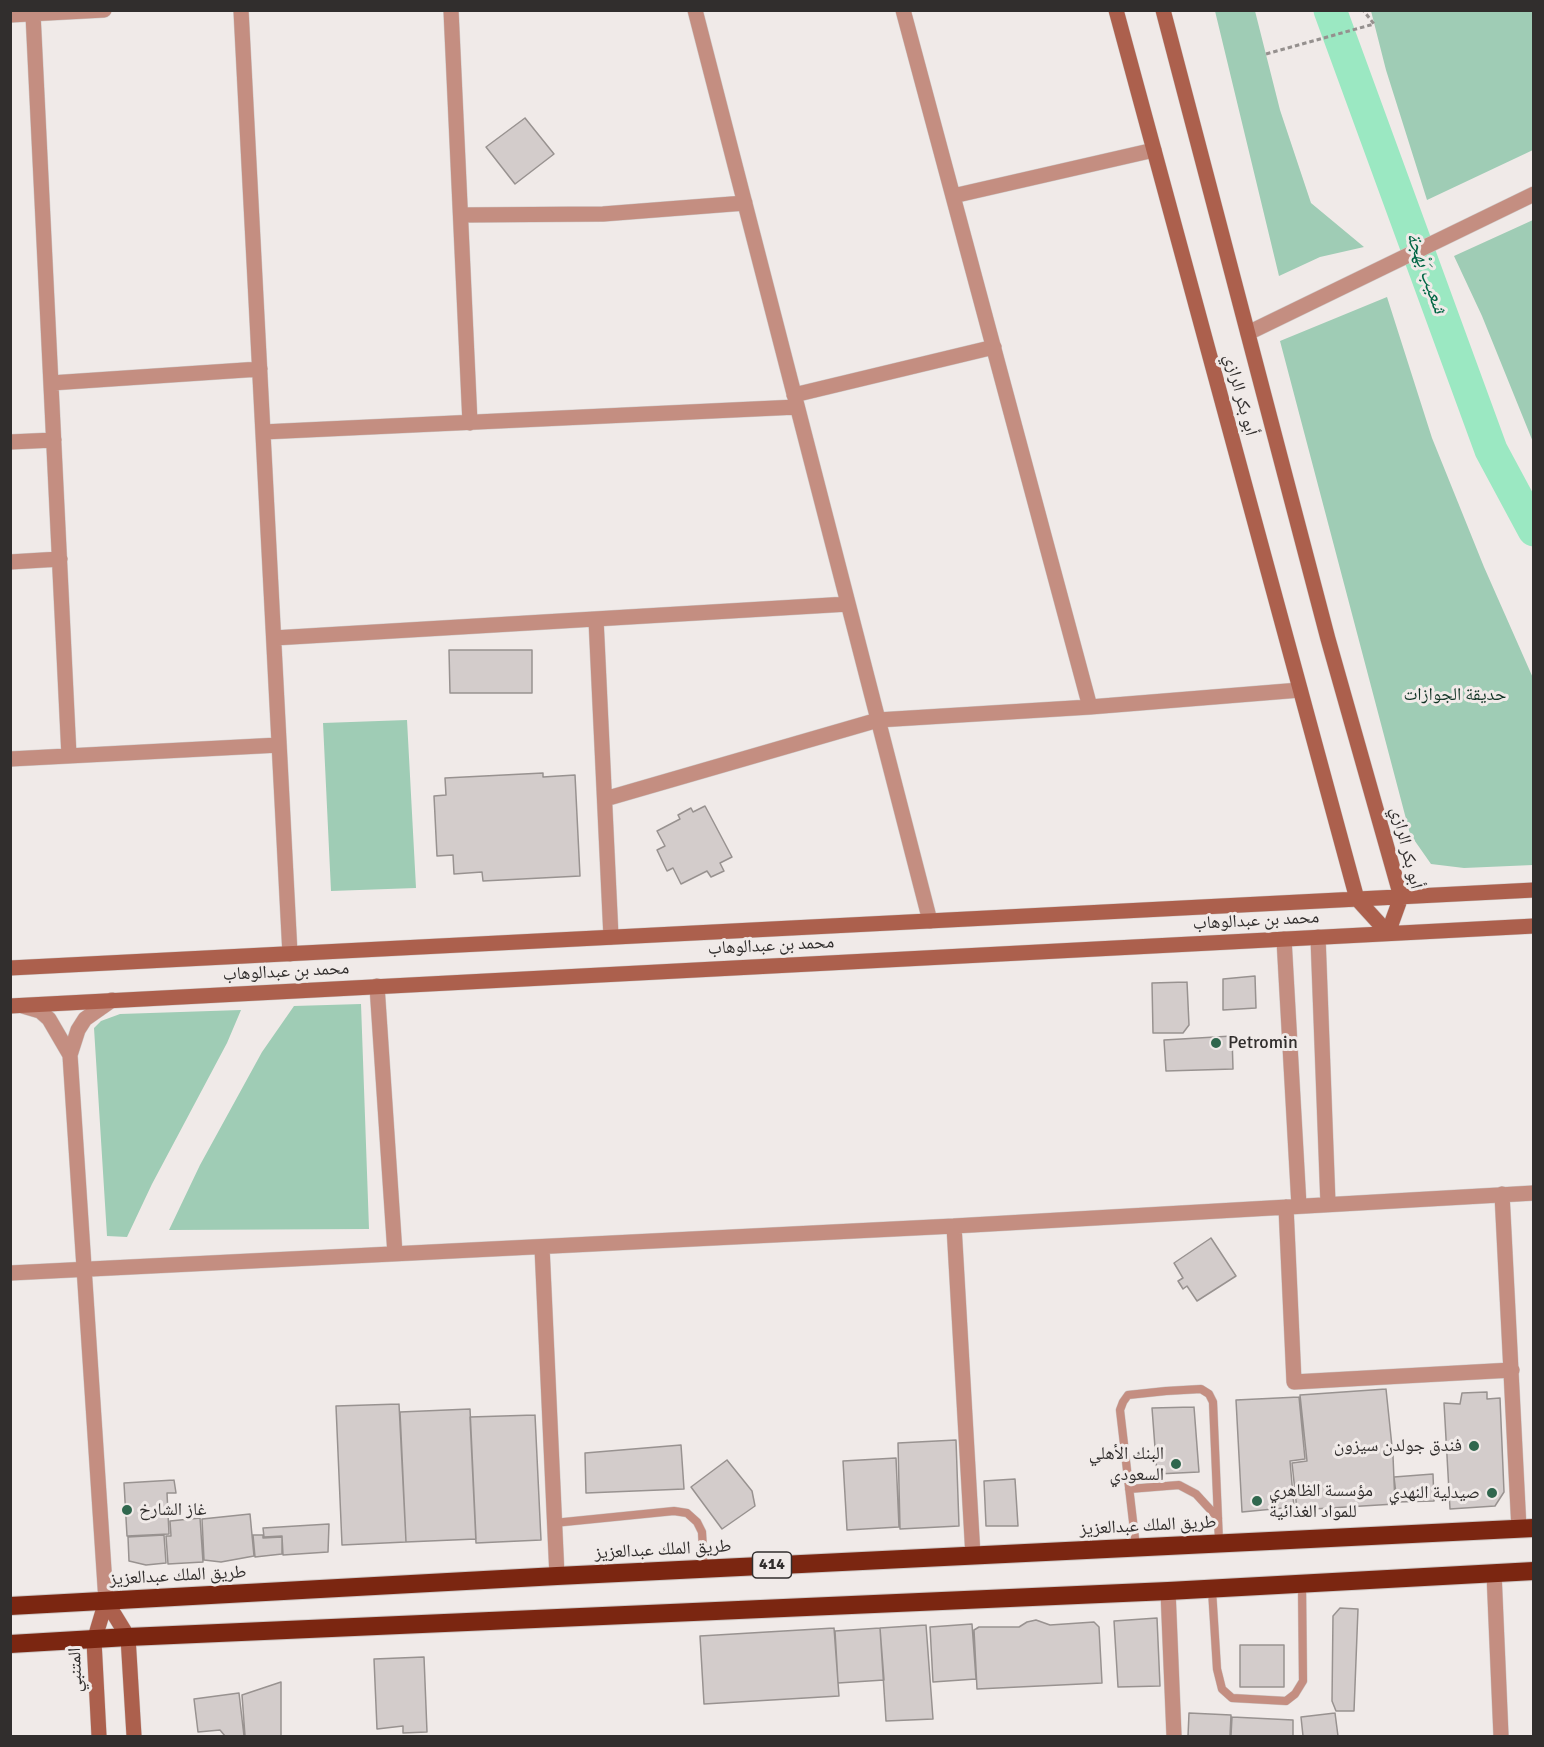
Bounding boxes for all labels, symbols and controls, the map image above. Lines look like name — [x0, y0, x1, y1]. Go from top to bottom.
water label: شعيب بَهْجة — [1400, 229, 1452, 317]
street label: أبو بكر الرازي — [1219, 352, 1261, 438]
park label: حديقة الجوازات — [1403, 684, 1507, 706]
street label: أبو بكر الرازي — [1385, 805, 1427, 891]
street label: محمد بن عبدالوهاب — [1192, 907, 1320, 935]
street label: محمد بن عبدالوهاب — [707, 932, 835, 960]
street label: محمد بن عبدالوهاب — [222, 958, 350, 986]
place label: Petromin — [1228, 1032, 1298, 1054]
marker: Petromin — [1209, 1036, 1223, 1050]
place label: فندق جولدن سيزون — [1334, 1435, 1462, 1457]
marker: فندق جولدن سيزون — [1467, 1439, 1481, 1453]
place label: البنك الأهلي السعودي — [1089, 1443, 1164, 1486]
marker: البنك الأهلي السعودي — [1169, 1457, 1183, 1471]
place label: مؤسسة الظاهري للمواد الغذائية — [1269, 1480, 1373, 1522]
place label: صيدلية النهدي — [1389, 1482, 1480, 1504]
marker: صيدلية النهدي — [1485, 1486, 1499, 1500]
marker: مؤسسة الظاهري للمواد الغذائية — [1250, 1494, 1264, 1508]
place label: غاز الشارخ — [139, 1499, 207, 1521]
marker: غاز الشارخ — [120, 1503, 134, 1517]
street label: طريق الملك عبدالعزيز — [1079, 1512, 1217, 1540]
street label: طريق الملك عبدالعزيز — [594, 1536, 732, 1564]
road number: 414 — [752, 1552, 792, 1578]
street label: طريق الملك عبدالعزيز — [109, 1562, 247, 1590]
street label: المتنبي — [64, 1647, 88, 1693]

